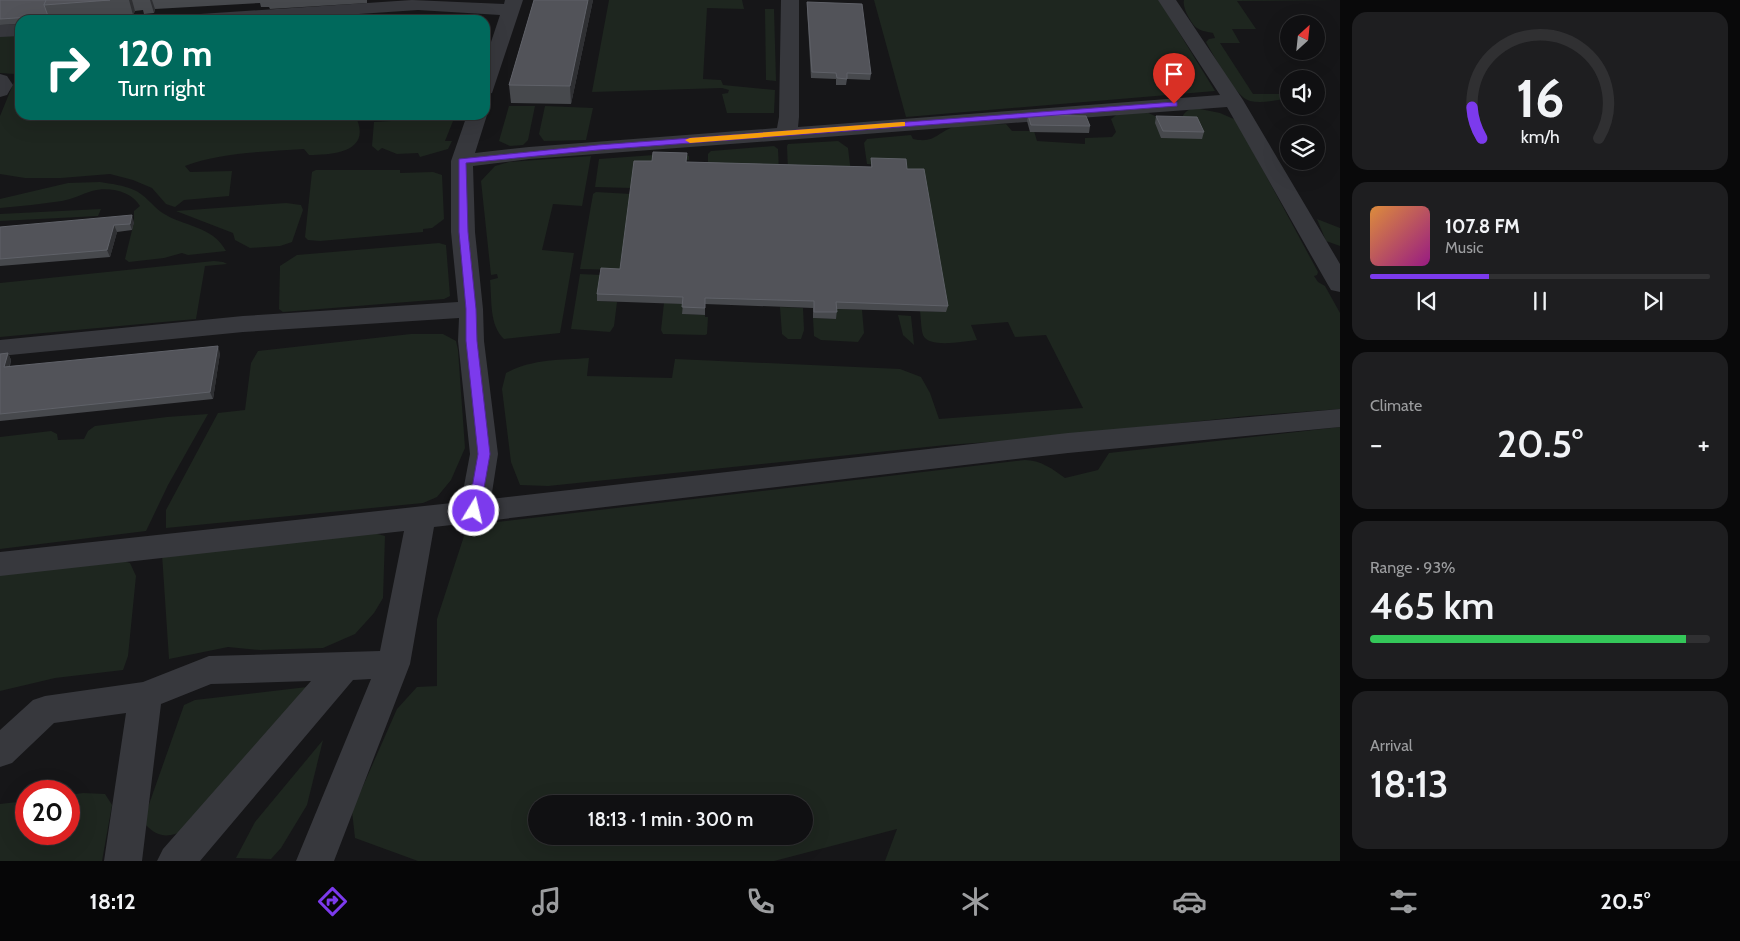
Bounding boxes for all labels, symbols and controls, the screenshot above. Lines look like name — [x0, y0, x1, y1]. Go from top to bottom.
north arrow — [1280, 15, 1325, 60]
map controls — [1280, 15, 1325, 170]
text: 120 m — [118, 32, 212, 75]
icon: right — [35, 35, 100, 100]
pin — [1153, 53, 1195, 104]
icon: arrive — [1160, 60, 1188, 88]
text: 16 — [1516, 67, 1564, 130]
button: sound — [1280, 70, 1325, 115]
text: Turn right — [118, 75, 205, 102]
button: layers — [1280, 125, 1325, 170]
text: km/h — [1520, 126, 1560, 147]
text: 107.8 FM — [1445, 215, 1520, 238]
text: Music — [1445, 238, 1483, 257]
icon: previous — [1413, 287, 1441, 315]
icon: pause — [1526, 287, 1554, 315]
icon: next — [1639, 287, 1667, 315]
text: Climate — [1370, 396, 1422, 415]
text: 20.5° — [1497, 420, 1583, 467]
text: − — [1370, 427, 1382, 461]
text: + — [1698, 427, 1710, 461]
position arrow — [447, 484, 499, 536]
text: Range · 93% — [1370, 558, 1456, 577]
text: 465 km — [1370, 582, 1495, 629]
text: Arrival — [1370, 736, 1413, 755]
text: 18:13 — [1370, 760, 1449, 807]
speed limit sign: 20 — [15, 780, 80, 845]
text: 18:13 · 1 min · 300 m — [588, 808, 753, 831]
icon: directions — [315, 884, 350, 919]
icon: music — [529, 884, 564, 919]
icon: phone — [743, 884, 778, 919]
icon: climate — [958, 884, 993, 919]
icon: car — [1172, 884, 1207, 919]
icon: filters — [1386, 884, 1421, 919]
text: 18:12 — [90, 888, 136, 915]
text: 20.5° — [1600, 888, 1650, 915]

